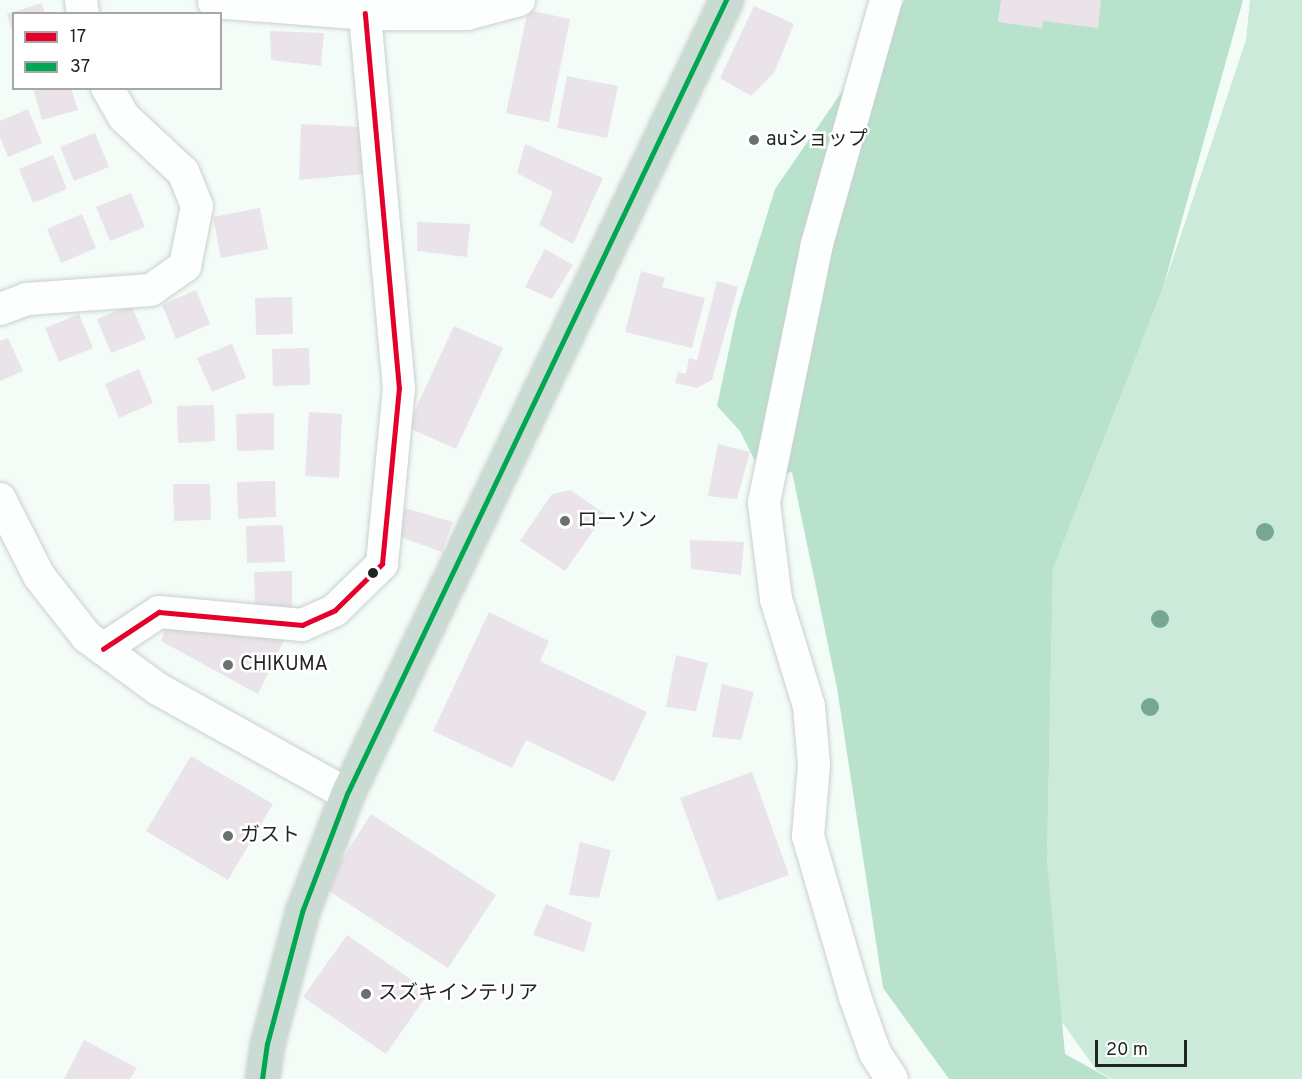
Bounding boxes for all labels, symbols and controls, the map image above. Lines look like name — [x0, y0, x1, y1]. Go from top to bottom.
legend — [12, 12, 222, 90]
text: 17 — [70, 26, 86, 49]
text: 37 — [70, 56, 90, 79]
place label: auショップ — [766, 128, 868, 152]
marker: auショップ — [747, 133, 761, 147]
place label: ローソン — [577, 509, 657, 533]
marker: ローソン — [558, 514, 572, 528]
unlabelled marker — [367, 567, 379, 579]
place label: CHIKUMA — [240, 653, 328, 677]
marker: CHIKUMA — [221, 658, 235, 672]
place label: ガスト — [240, 824, 300, 848]
marker: ガスト — [221, 829, 235, 843]
place label: スズキインテリア — [378, 982, 538, 1006]
marker: スズキインテリア — [359, 987, 373, 1001]
scale bar — [1098, 1028, 1190, 1066]
text: 20 m — [1106, 1039, 1148, 1062]

